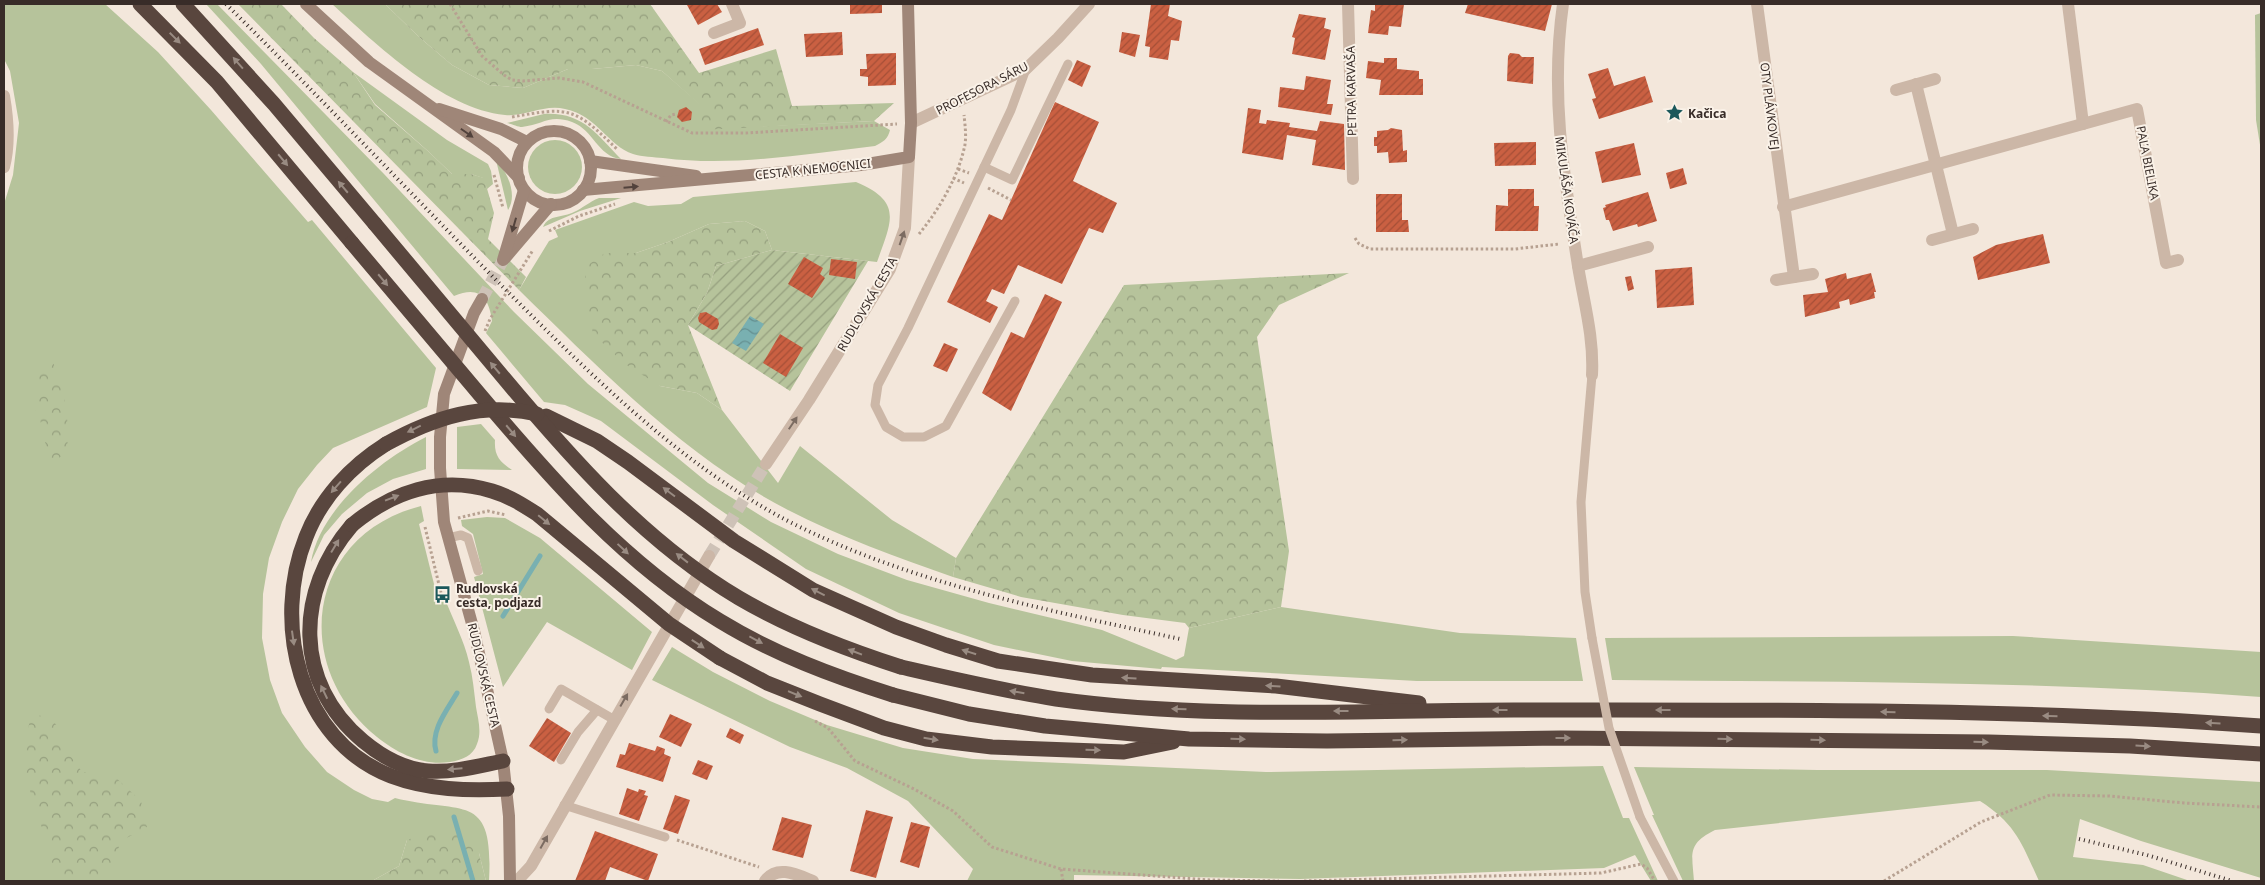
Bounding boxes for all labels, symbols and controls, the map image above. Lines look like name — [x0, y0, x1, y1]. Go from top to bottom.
one-way arrow — [169, 32, 181, 44]
street label: PETRA KARVAŠA — [1342, 45, 1360, 136]
one-way arrow — [232, 57, 244, 69]
street label: PROFESORA SÁRU — [933, 57, 1031, 119]
street label: OTY PLÁVKOVEJ — [1756, 61, 1784, 151]
place icon: Kačica — [1664, 103, 1684, 123]
place label: Kačica — [1688, 105, 1726, 122]
street label: PAĽA BIELIKA — [2132, 124, 2164, 202]
one-way arrow — [460, 128, 473, 138]
street label: MIKULÁŠA KOVÁČA — [1551, 135, 1583, 245]
one-way arrow — [277, 153, 288, 166]
street label: CESTA K NEMOCNICI — [754, 154, 872, 184]
one-way arrow — [338, 180, 349, 193]
one-way arrow — [624, 183, 640, 191]
one-way arrow — [509, 217, 517, 232]
one-way arrow — [899, 231, 906, 246]
street label: RUDLOVSKÁ CESTA — [833, 253, 901, 354]
one-way arrow — [378, 274, 389, 287]
one-way arrow — [490, 362, 501, 375]
one-way arrow — [788, 417, 798, 430]
one-way arrow — [505, 424, 516, 437]
one-way arrow — [407, 426, 421, 434]
one-way arrow — [331, 480, 342, 493]
one-way arrow — [662, 487, 676, 497]
one-way arrow — [385, 494, 400, 502]
one-way arrow — [538, 514, 551, 525]
one-way arrow — [331, 540, 340, 553]
one-way arrow — [616, 543, 628, 555]
one-way arrow — [676, 553, 689, 564]
place label: Rudlovská cesta, podjazd — [456, 580, 541, 611]
bus stop icon: Rudlovská cesta, podjazd — [432, 585, 452, 605]
one-way arrow — [811, 588, 825, 596]
street label: RUDLOVSKÁ CESTA — [464, 621, 504, 729]
one-way arrow — [289, 630, 297, 646]
one-way arrow — [749, 636, 764, 644]
one-way arrow — [691, 639, 705, 648]
one-way arrow — [847, 648, 862, 656]
one-way arrow — [961, 648, 976, 656]
one-way arrow — [1120, 673, 1136, 681]
one-way arrow — [1264, 682, 1280, 690]
one-way arrow — [320, 685, 328, 700]
one-way arrow — [1009, 687, 1025, 695]
one-way arrow — [788, 690, 803, 698]
one-way arrow — [620, 694, 629, 707]
one-way arrow — [1171, 705, 1187, 713]
one-way arrow — [1492, 706, 1508, 714]
one-way arrow — [1654, 706, 1670, 714]
one-way arrow — [1333, 707, 1349, 715]
one-way arrow — [1880, 708, 1896, 716]
one-way arrow — [2042, 711, 2058, 719]
one-way arrow — [2204, 718, 2220, 726]
one-way arrow — [1555, 734, 1571, 742]
one-way arrow — [1717, 735, 1733, 743]
one-way arrow — [924, 736, 940, 744]
one-way arrow — [1230, 736, 1246, 744]
one-way arrow — [1392, 736, 1408, 744]
one-way arrow — [1811, 736, 1827, 744]
one-way arrow — [1973, 738, 1989, 746]
one-way arrow — [2135, 743, 2151, 751]
one-way arrow — [1085, 747, 1101, 755]
one-way arrow — [447, 766, 463, 774]
one-way arrow — [540, 834, 548, 849]

